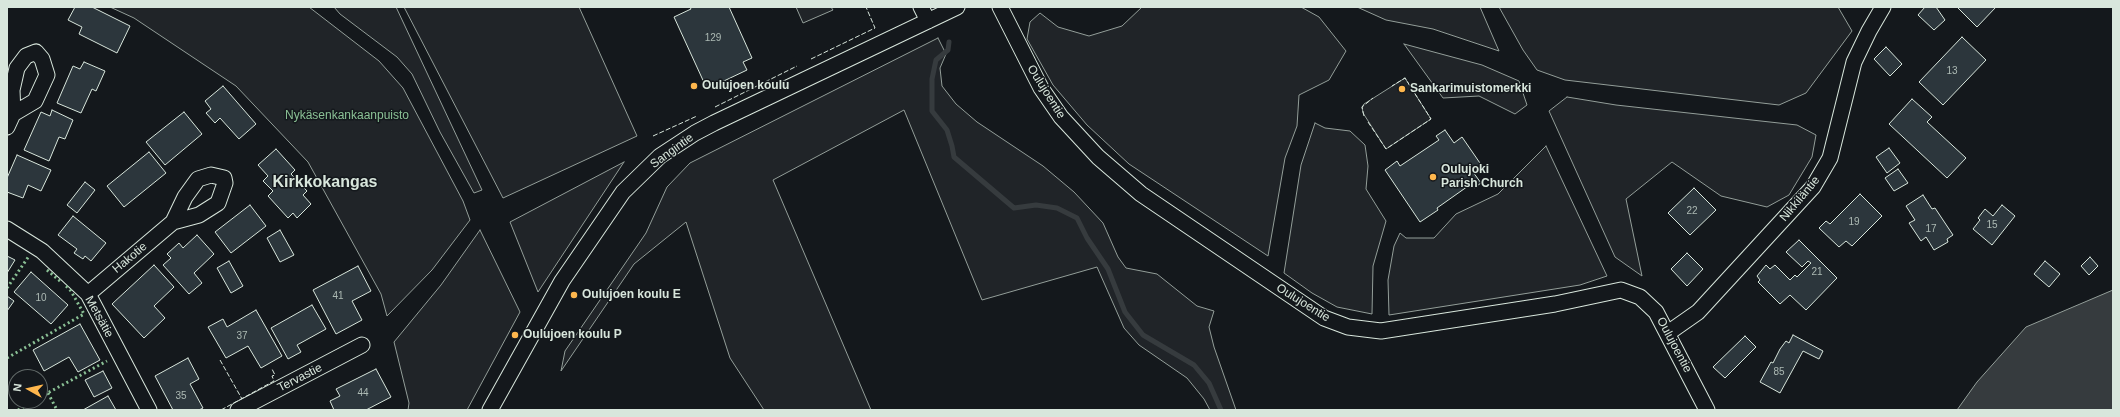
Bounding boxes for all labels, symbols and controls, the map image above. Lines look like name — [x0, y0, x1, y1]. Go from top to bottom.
house number: 129 — [705, 32, 721, 44]
street label: Oulujoentie — [1024, 62, 1068, 122]
house number: 13 — [1946, 65, 1958, 77]
place label: Oulujoen koulu — [702, 79, 789, 93]
marker: Oulujoen koulu — [689, 81, 699, 91]
place label: Sankarimuistomerkki — [1410, 82, 1531, 96]
marker: Sankarimuistomerkki — [1397, 84, 1407, 94]
park label: Nykäsenkankaanpuisto — [285, 109, 409, 123]
street label: Sangintie — [648, 130, 696, 172]
place label: Oulujoki Parish Church — [1441, 163, 1523, 191]
marker: Oulujoki Parish Church — [1428, 172, 1438, 182]
district label: Kirkkokangas — [273, 173, 377, 193]
street label: Nikkiläntie — [1777, 173, 1823, 225]
house number: 22 — [1686, 205, 1698, 217]
house number: 19 — [1848, 216, 1860, 228]
house number: 15 — [1986, 219, 1998, 231]
house number: 17 — [1925, 223, 1937, 235]
street label: Hakotie — [110, 239, 150, 277]
house number: 21 — [1811, 266, 1823, 278]
street label: Oulujoentie — [1273, 281, 1333, 325]
place label: Oulujoen koulu E — [582, 288, 681, 302]
house number: 41 — [332, 290, 344, 302]
marker: Oulujoen koulu E — [569, 290, 579, 300]
house number: 10 — [35, 292, 47, 304]
street label: Metsätie — [82, 294, 116, 340]
street label: Oulujoentie — [1653, 315, 1695, 375]
place label: Oulujoen koulu P — [523, 328, 622, 342]
house number: 37 — [236, 330, 248, 342]
marker: Oulujoen koulu P — [510, 330, 520, 340]
street label: Tervastie — [275, 361, 325, 395]
house number: 85 — [1773, 366, 1785, 378]
north arrow — [8, 369, 48, 409]
text: N — [11, 383, 24, 392]
house number: 44 — [357, 387, 369, 399]
house number: 35 — [175, 390, 187, 402]

